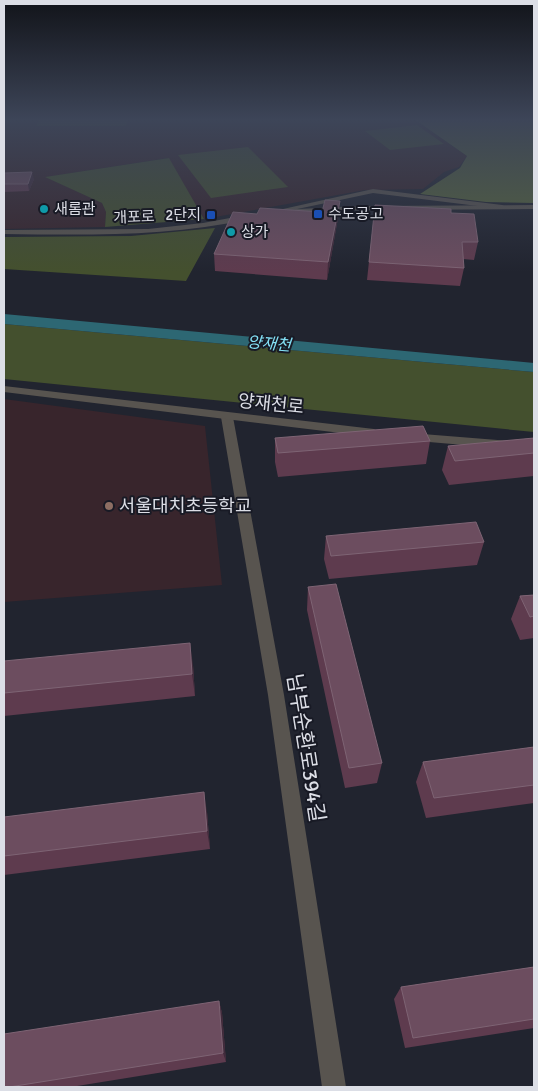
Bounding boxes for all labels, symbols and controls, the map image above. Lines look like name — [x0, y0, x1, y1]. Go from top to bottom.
place label: 새롬관 — [54, 200, 96, 218]
marker: 새롬관 — [38, 203, 50, 215]
place label: 수도공고 — [328, 205, 383, 223]
place label: 2단지 — [165, 206, 201, 224]
street label: 개포로 — [113, 207, 155, 227]
marker: 수도공고 — [312, 208, 324, 220]
marker: 2단지 — [205, 209, 217, 221]
place label: 상가 — [241, 223, 269, 241]
marker: 상가 — [225, 226, 237, 238]
water label: 양재천 — [246, 332, 294, 356]
street label: 양재천로 — [237, 390, 305, 418]
place label: 서울대치초등학교 — [119, 495, 251, 517]
marker: 서울대치초등학교 — [103, 500, 115, 512]
street label: 남부순환로394길 — [281, 672, 331, 824]

